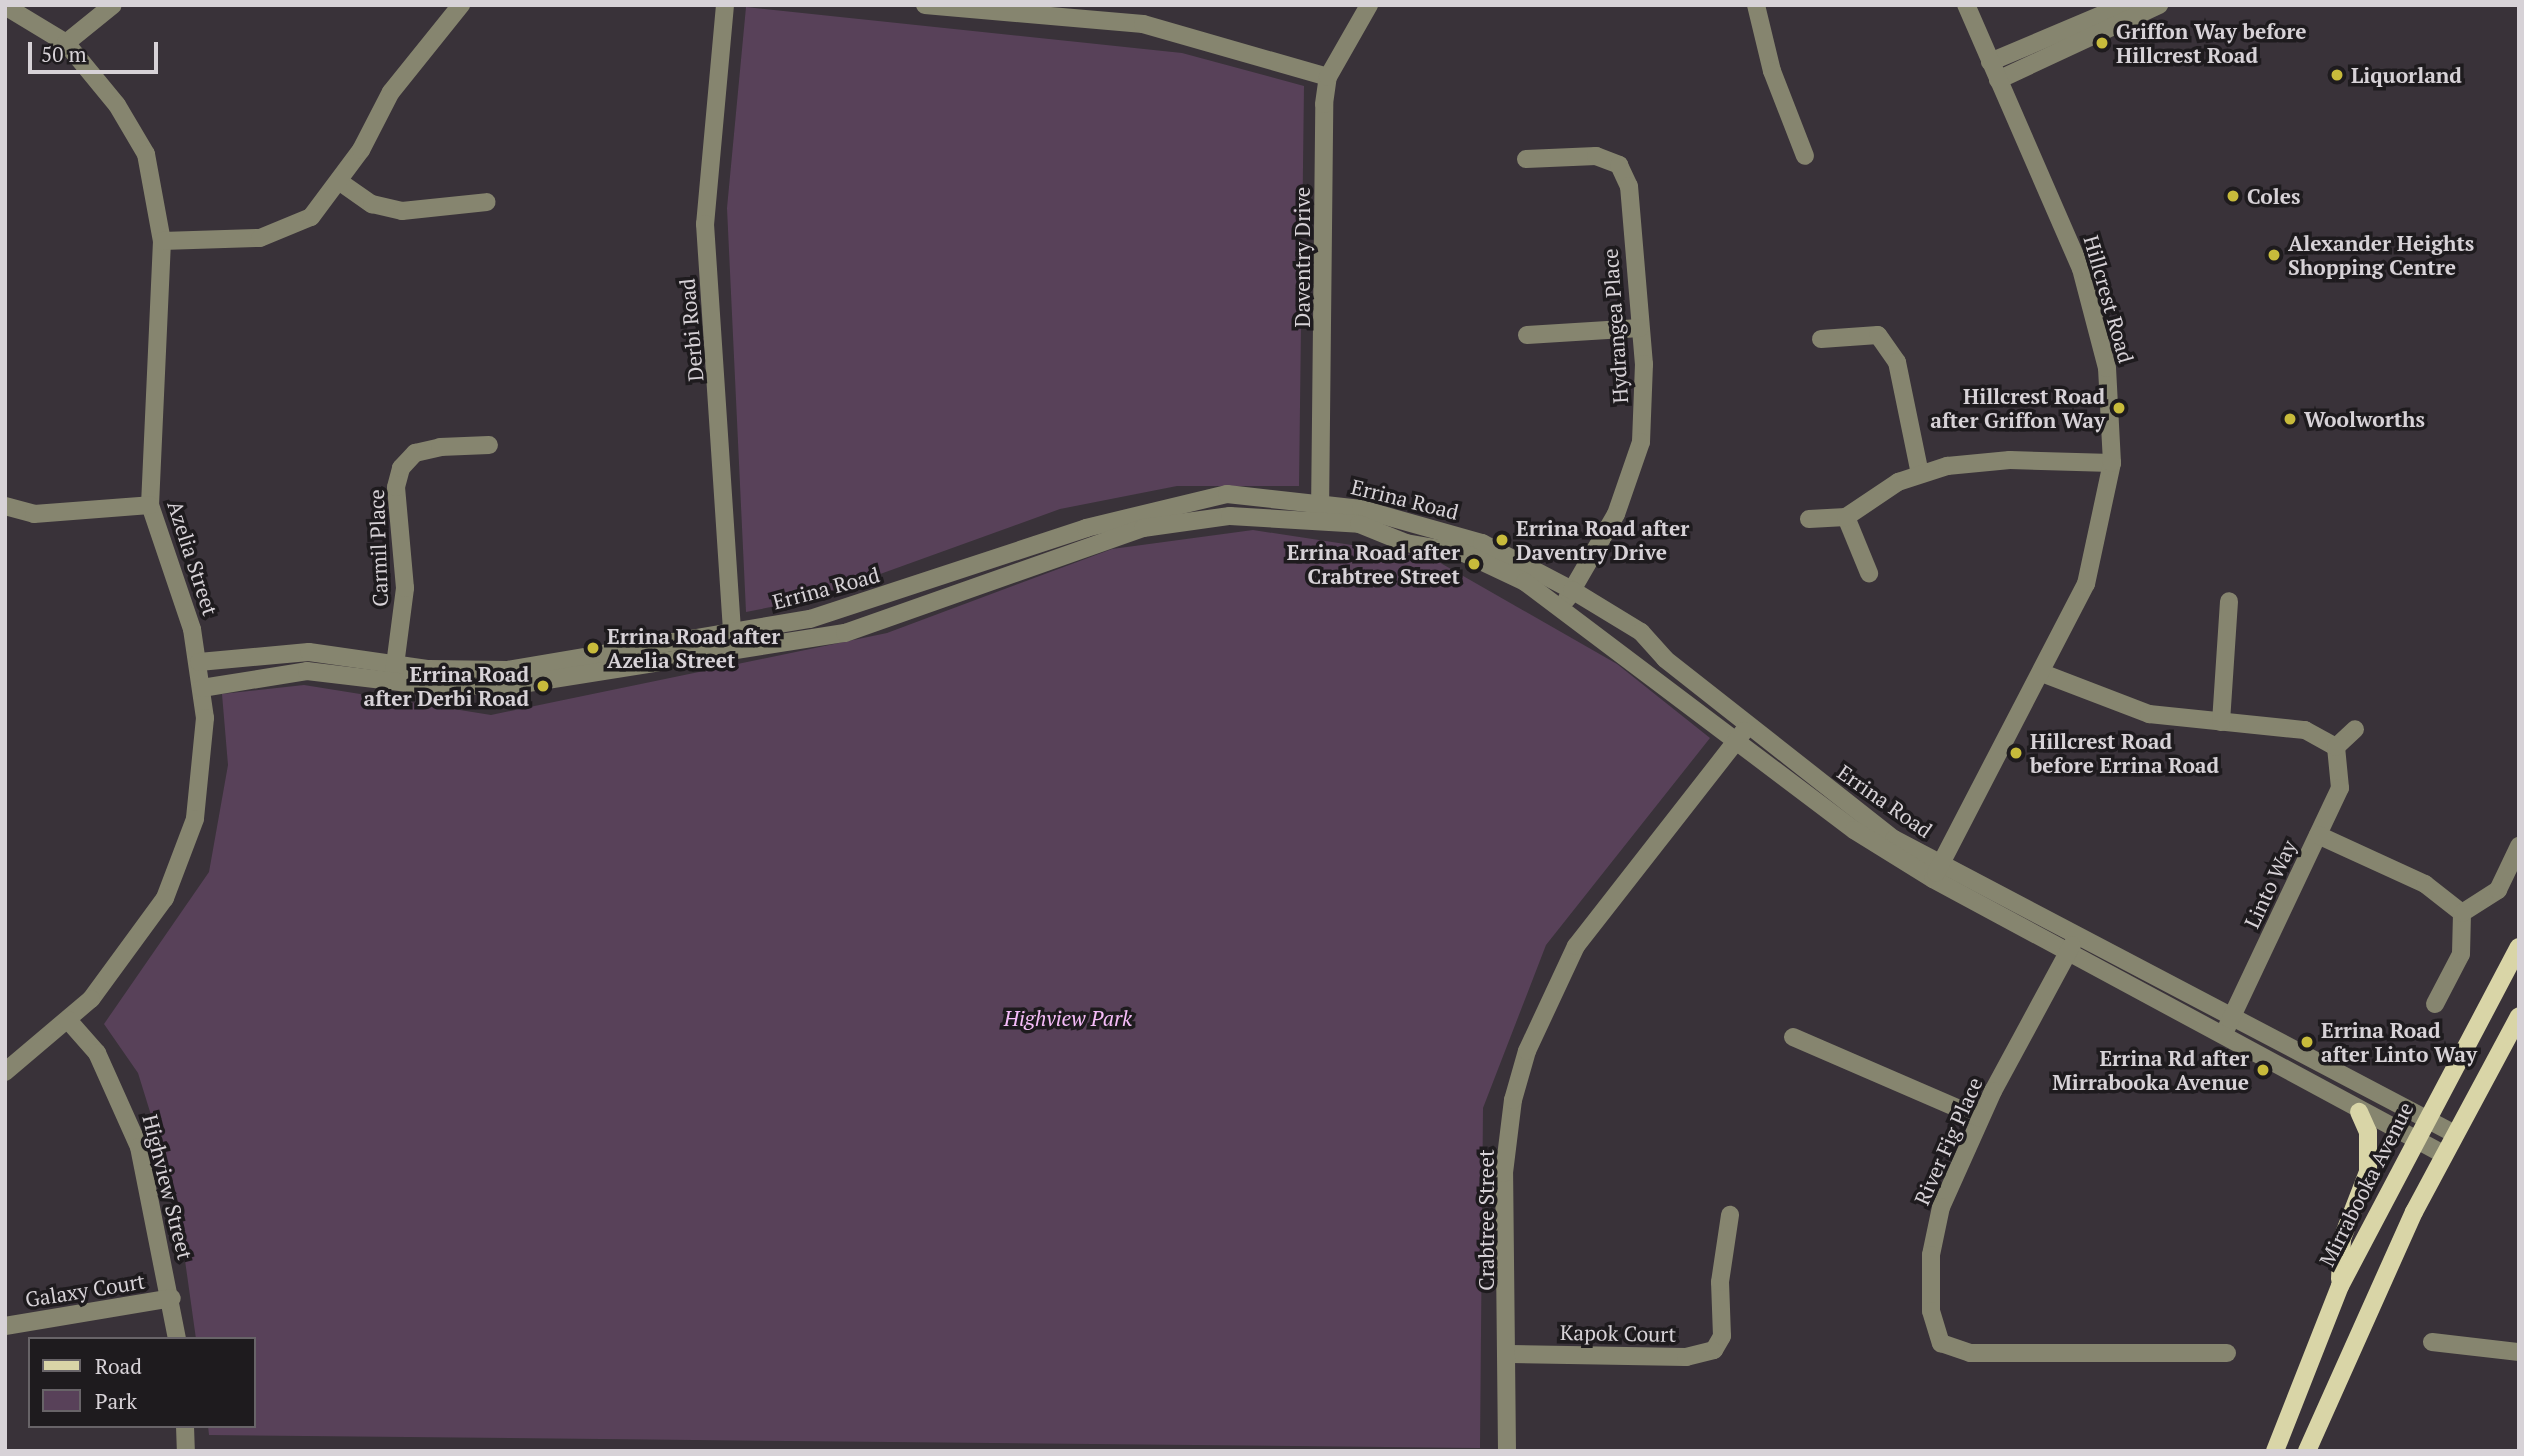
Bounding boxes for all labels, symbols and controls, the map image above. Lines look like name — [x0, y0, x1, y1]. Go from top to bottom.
place label: Griffon Way before Hillcrest Road — [2116, 18, 2306, 68]
scale bar — [32, 28, 161, 72]
marker: Griffon Way before Hillcrest Road — [2094, 35, 2110, 51]
text: 50 m — [41, 40, 87, 68]
place label: Liquorland — [2351, 62, 2462, 88]
marker: Liquorland — [2329, 67, 2345, 83]
place label: Coles — [2247, 183, 2300, 209]
street label: Daventry Drive — [1289, 187, 1315, 327]
marker: Coles — [2225, 188, 2241, 204]
place label: Alexander Heights Shopping Centre — [2288, 230, 2474, 280]
street label: Hillcrest Road — [2079, 232, 2139, 366]
marker: Alexander Heights Shopping Centre — [2266, 247, 2282, 263]
street label: Hydrangea Place — [1597, 248, 1633, 404]
street label: Derbi Road — [674, 277, 708, 383]
place label: Hillcrest Road after Griffon Way — [1930, 383, 2105, 433]
marker: Hillcrest Road after Griffon Way — [2111, 400, 2127, 416]
place label: Woolworths — [2304, 406, 2425, 432]
marker: Woolworths — [2282, 411, 2298, 427]
street label: Errina Road — [1349, 474, 1461, 524]
street label: Carmil Place — [363, 489, 393, 607]
street label: Azelia Street — [163, 497, 223, 619]
place label: Errina Road after Daventry Drive — [1516, 515, 1689, 565]
marker: Errina Road after Daventry Drive — [1494, 532, 1510, 548]
place label: Errina Road after Crabtree Street — [1287, 539, 1460, 589]
marker: Errina Road after Crabtree Street — [1466, 556, 1482, 572]
street label: Errina Road — [770, 562, 882, 614]
place label: Errina Road after Azelia Street — [607, 623, 780, 673]
marker: Errina Road after Azelia Street — [585, 640, 601, 656]
place label: Errina Road after Derbi Road — [364, 661, 529, 711]
marker: Errina Road after Derbi Road — [535, 678, 551, 694]
place label: Hillcrest Road before Errina Road — [2030, 728, 2219, 778]
marker: Hillcrest Road before Errina Road — [2008, 745, 2024, 761]
street label: Errina Road — [1833, 759, 1937, 843]
street label: Linto Way — [2239, 836, 2301, 932]
park label: Highview Park — [1004, 1005, 1132, 1031]
place label: Errina Road after Linto Way — [2321, 1017, 2477, 1067]
marker: Errina Road after Linto Way — [2299, 1034, 2315, 1050]
place label: Errina Rd after Mirrabooka Avenue — [2052, 1045, 2249, 1095]
marker: Errina Rd after Mirrabooka Avenue — [2255, 1062, 2271, 1078]
street label: River Fig Place — [1909, 1073, 1987, 1209]
street label: Mirrabooka Avenue — [2314, 1098, 2418, 1270]
street label: Highview Street — [138, 1112, 198, 1262]
street label: Crabtree Street — [1473, 1149, 1499, 1291]
street label: Galaxy Court — [23, 1268, 147, 1312]
street label: Kapok Court — [1560, 1319, 1676, 1347]
legend — [28, 1337, 256, 1428]
text: Road — [95, 1352, 142, 1380]
text: Park — [95, 1387, 137, 1415]

